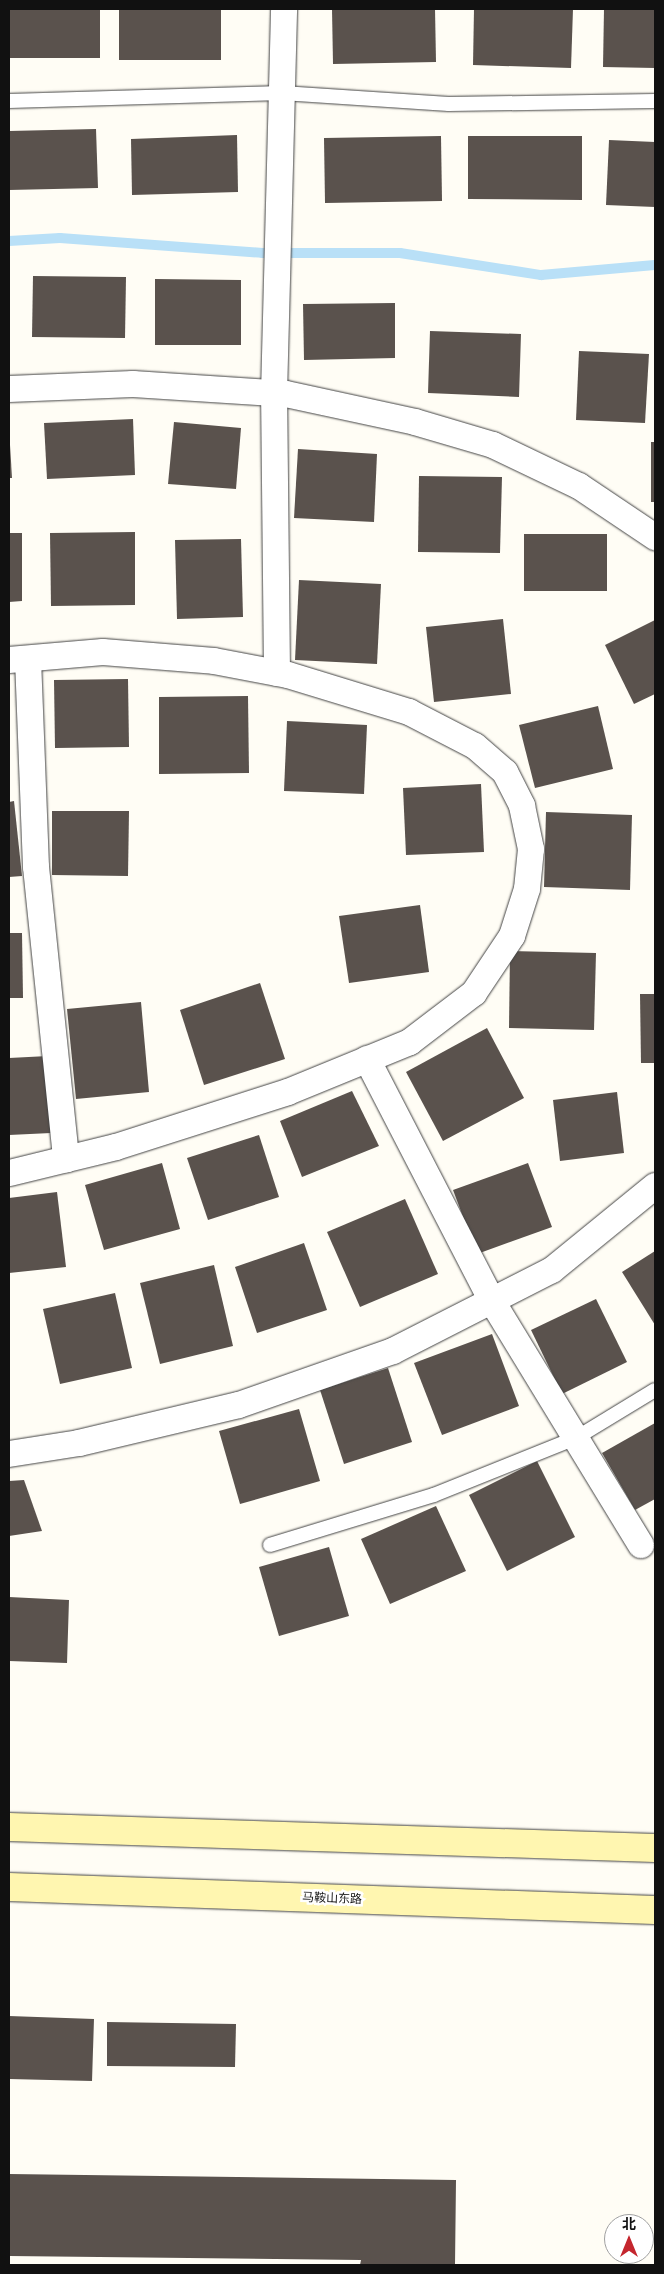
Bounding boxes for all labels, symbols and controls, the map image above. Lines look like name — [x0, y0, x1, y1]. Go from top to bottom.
street label: 马鞍山东路 — [302, 1891, 362, 1907]
north arrow — [604, 2214, 654, 2264]
text: 北 — [622, 2216, 636, 2233]

